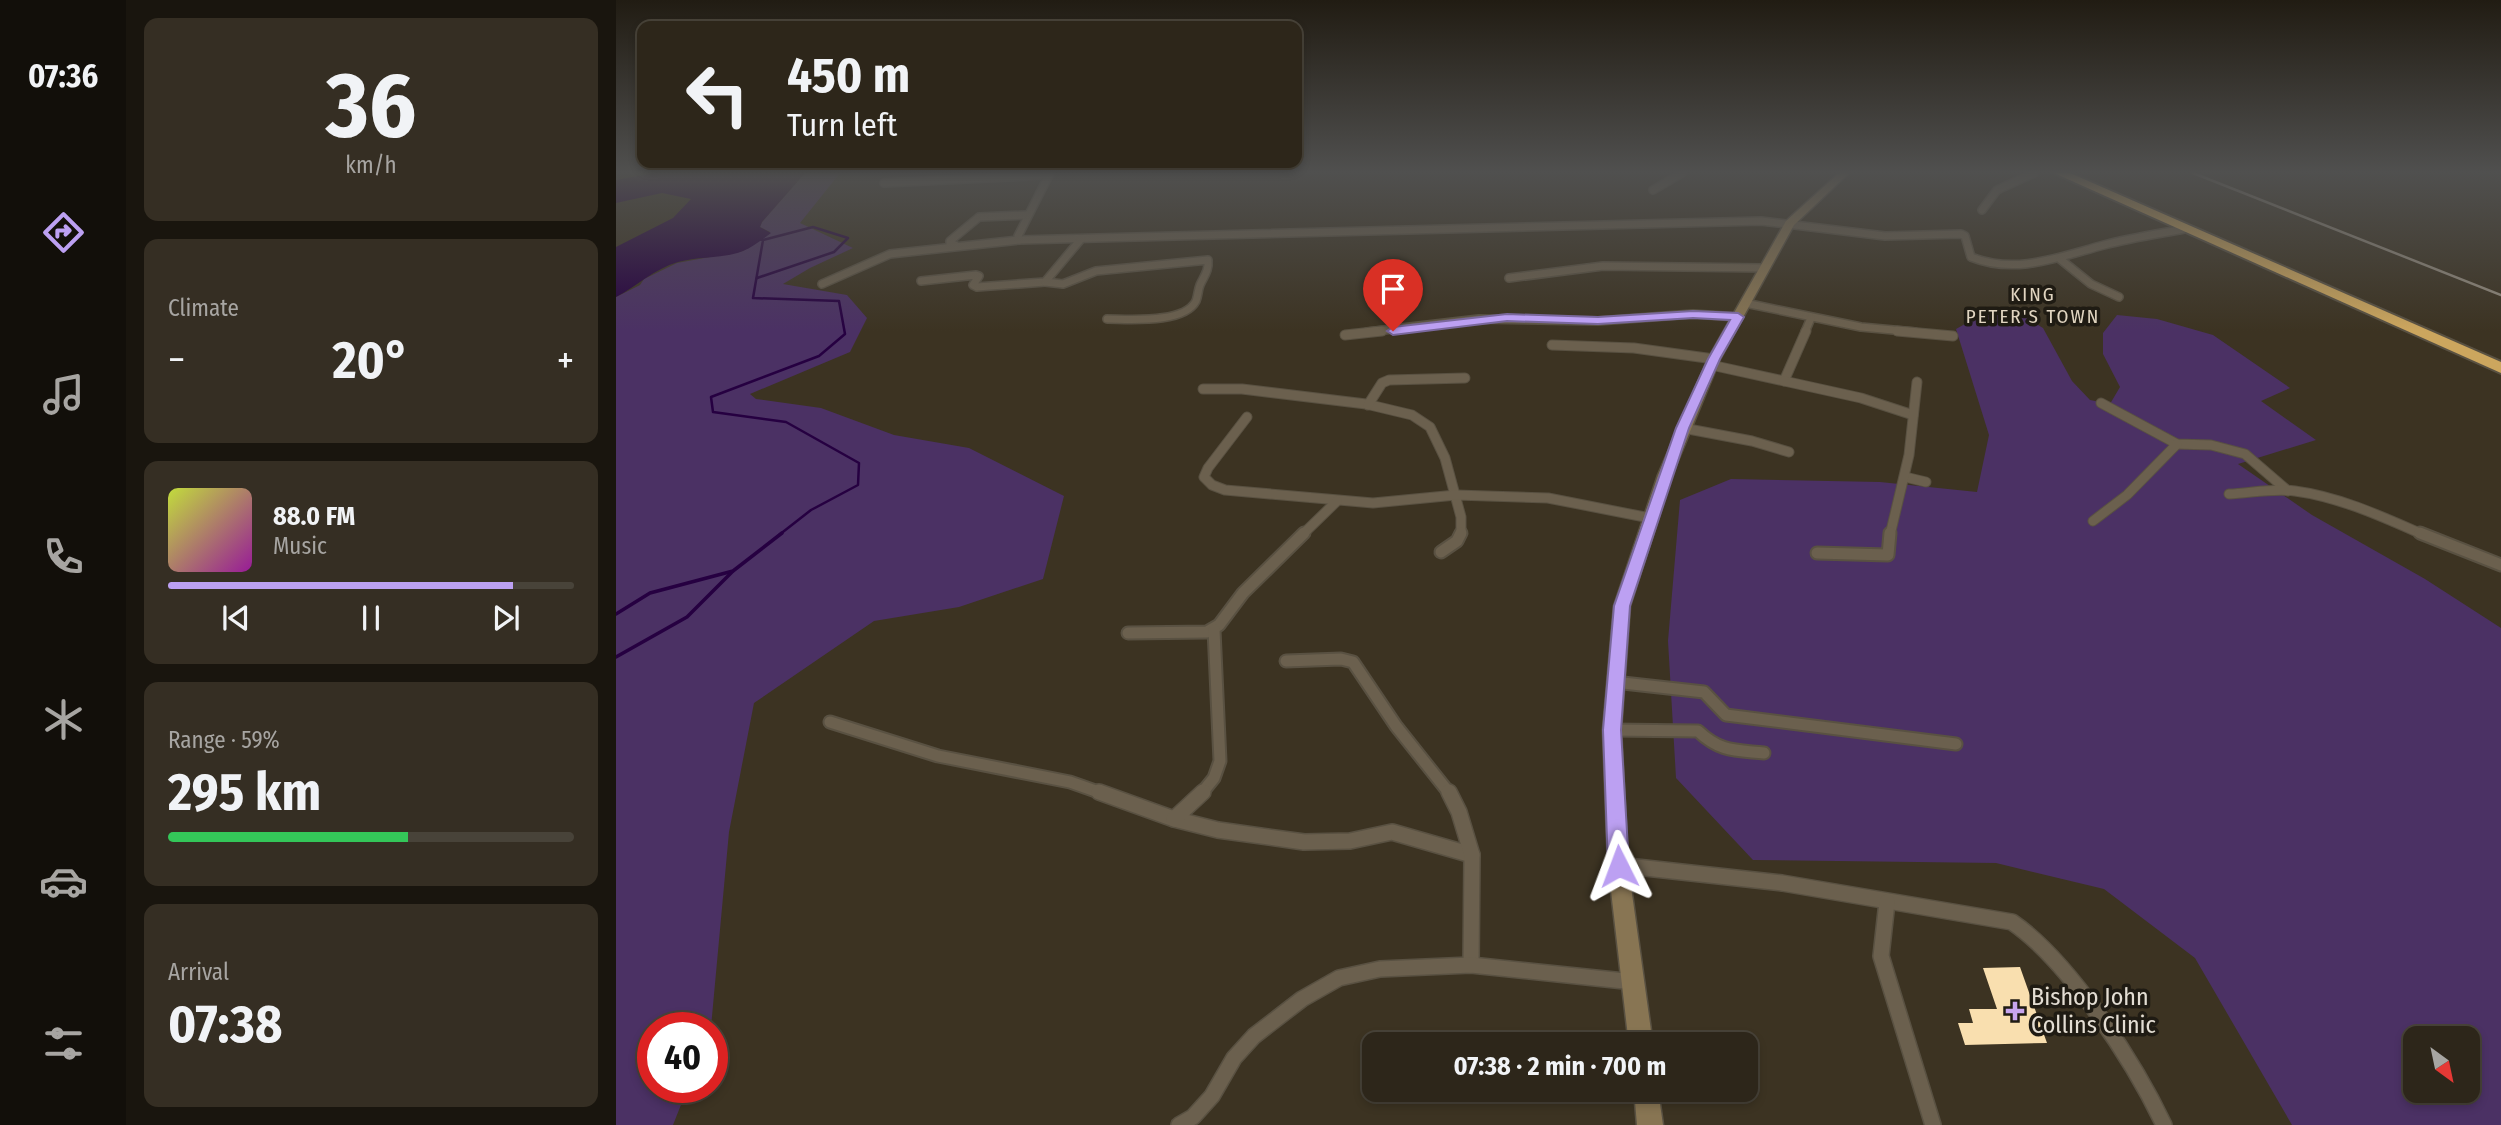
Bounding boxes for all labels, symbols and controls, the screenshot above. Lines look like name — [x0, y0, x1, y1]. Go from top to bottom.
text: 450 m — [787, 46, 910, 105]
icon: left — [672, 49, 763, 140]
text: 36 — [326, 51, 416, 160]
text: 07:36 — [28, 57, 98, 95]
text: Turn left — [787, 106, 897, 144]
text: km/h — [345, 151, 397, 179]
icon: directions — [39, 208, 88, 257]
pin — [1363, 259, 1423, 331]
icon: arrive — [1374, 270, 1412, 308]
district label: KING PETER'S TOWN — [1966, 283, 2100, 328]
text: Climate — [168, 294, 239, 322]
text: 20° — [333, 329, 409, 392]
text: − — [168, 337, 185, 383]
text: + — [557, 337, 574, 383]
icon: music — [39, 370, 88, 419]
text: 88.0 FM — [273, 501, 355, 532]
icon: phone — [39, 532, 88, 581]
text: Music — [273, 532, 327, 560]
icon: previous — [217, 599, 255, 637]
icon: pause — [352, 599, 390, 637]
icon: next — [487, 599, 525, 637]
icon: climate — [39, 695, 88, 744]
text: Range · 59% — [168, 726, 280, 754]
text: 295 km — [168, 761, 321, 824]
position arrow — [1582, 829, 1656, 903]
icon: car — [39, 857, 88, 906]
text: Arrival — [168, 958, 229, 986]
place label: Bishop John Collins Clinic — [2031, 983, 2156, 1039]
text: 07:38 — [168, 993, 282, 1056]
marker: Bishop John Collins Clinic — [2005, 1001, 2025, 1021]
speed limit sign: 40 — [637, 1012, 728, 1103]
icon: filters — [39, 1019, 88, 1068]
north arrow — [2403, 1026, 2480, 1102]
map controls — [2403, 1026, 2480, 1103]
text: 07:38 · 2 min · 700 m — [1454, 1051, 1666, 1082]

